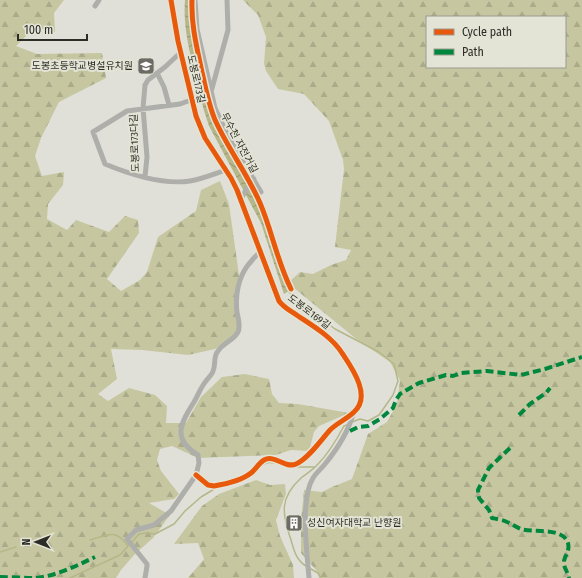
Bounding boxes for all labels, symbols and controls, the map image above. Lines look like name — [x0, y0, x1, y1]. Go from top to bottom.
scale bar — [18, 16, 87, 42]
legend — [426, 16, 566, 68]
text: 100 m — [24, 23, 53, 37]
text: Cycle path — [462, 25, 512, 39]
text: Path — [462, 45, 484, 59]
street label: 도봉로173길 — [185, 54, 207, 104]
school or university icon: 도봉초등학교병설유치원 — [136, 56, 156, 76]
place label: 도봉초등학교병설유치원 — [32, 60, 133, 72]
street label: 무수천 자전거길 — [218, 111, 260, 175]
street label: 도봉로173다길 — [128, 114, 142, 172]
street label: 도봉로169길 — [285, 292, 333, 332]
building icon: 성신여자대학교 난향원 — [284, 513, 304, 533]
place label: 성신여자대학교 난향원 — [307, 517, 401, 529]
north arrow — [16, 522, 56, 562]
text: N — [20, 539, 33, 545]

